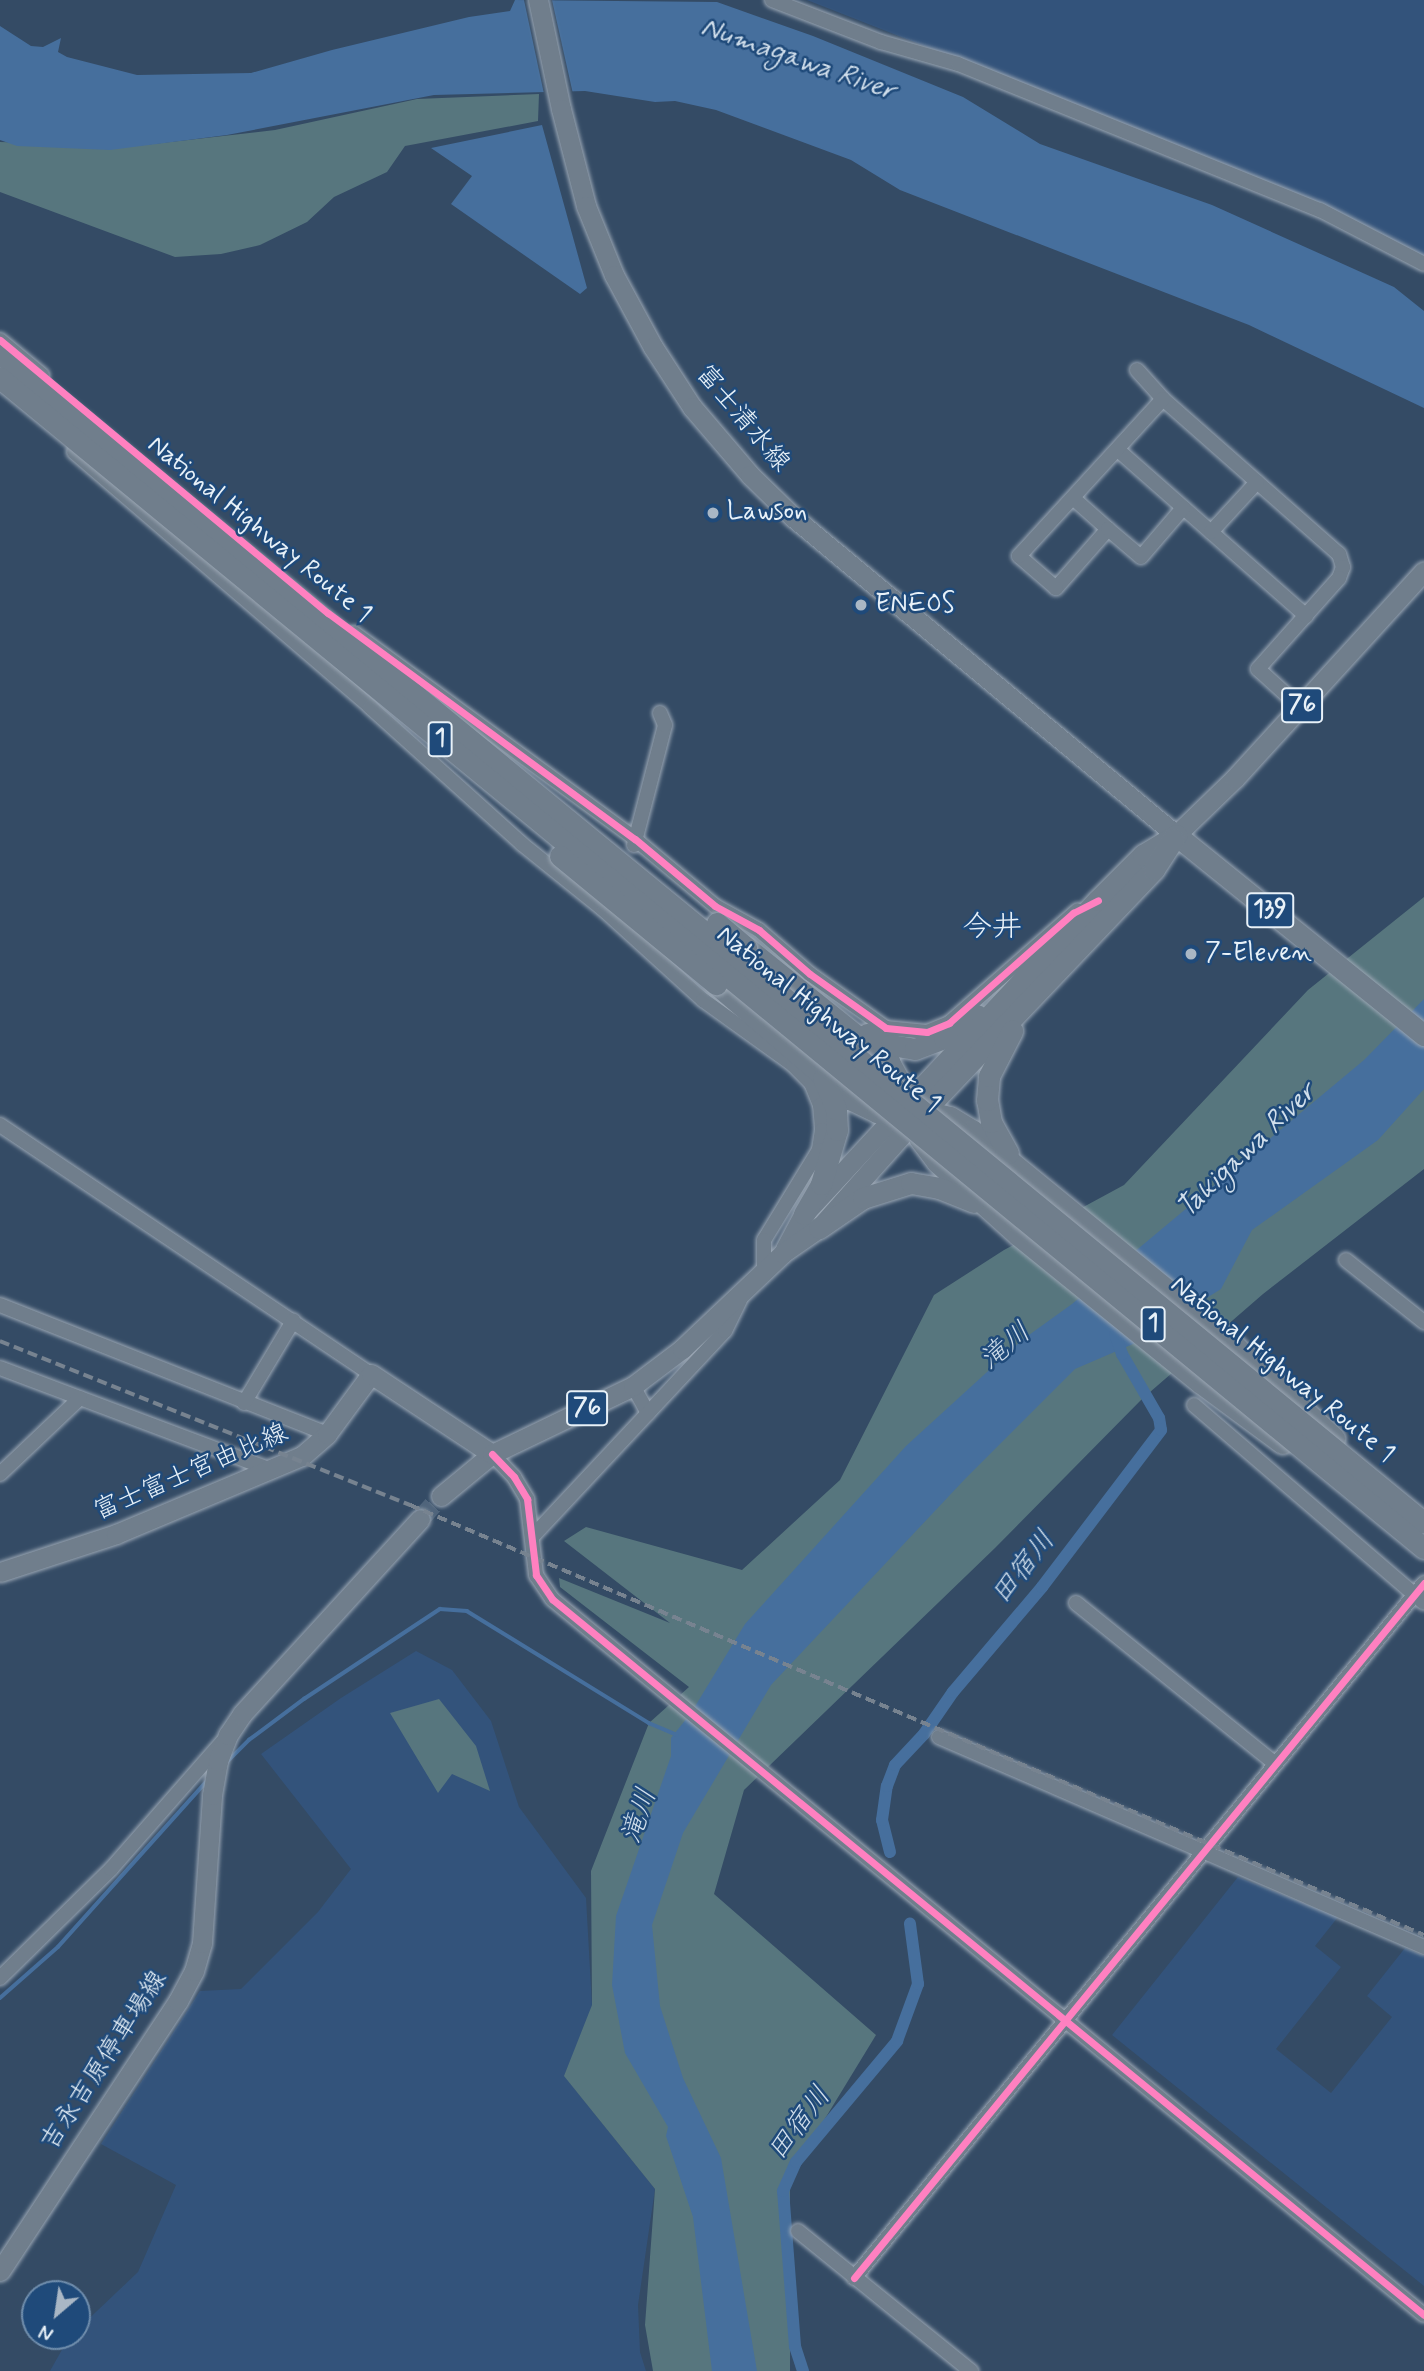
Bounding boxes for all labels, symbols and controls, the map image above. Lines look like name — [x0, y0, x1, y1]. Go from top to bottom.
water label: Numagawa River — [695, 10, 901, 110]
street label: 富士清水線 — [688, 359, 796, 479]
street label: National Highway Route 1 — [144, 433, 374, 627]
place label: Lawson — [727, 497, 807, 529]
marker: Lawson — [705, 505, 721, 521]
place label: ENEOS — [875, 589, 955, 621]
marker: ENEOS — [853, 597, 869, 613]
road number: 76 — [1281, 684, 1323, 726]
road number: 1 — [426, 718, 454, 760]
road number: 139 — [1246, 890, 1294, 930]
district label: 今井 — [962, 910, 1022, 946]
street label: National Highway Route 1 — [713, 923, 943, 1117]
place label: 7-Eleven — [1205, 938, 1312, 970]
marker: 7-Eleven — [1183, 946, 1199, 962]
water label: Takigawa River — [1169, 1075, 1325, 1227]
street label: National Highway Route 1 — [1167, 1273, 1397, 1467]
road number: 1 — [1139, 1304, 1167, 1344]
water label: 滝川 — [974, 1316, 1038, 1378]
road number: 76 — [566, 1388, 608, 1428]
street label: 富士富士宮由比線 — [89, 1418, 293, 1528]
water label: 田宿川 — [985, 1525, 1063, 1611]
water label: 滝川 — [615, 1784, 665, 1848]
street label: 吉永吉原停車場線 — [35, 1965, 175, 2157]
water label: 田宿川 — [761, 2080, 839, 2168]
north arrow — [21, 2280, 91, 2350]
text: N — [35, 2318, 58, 2346]

